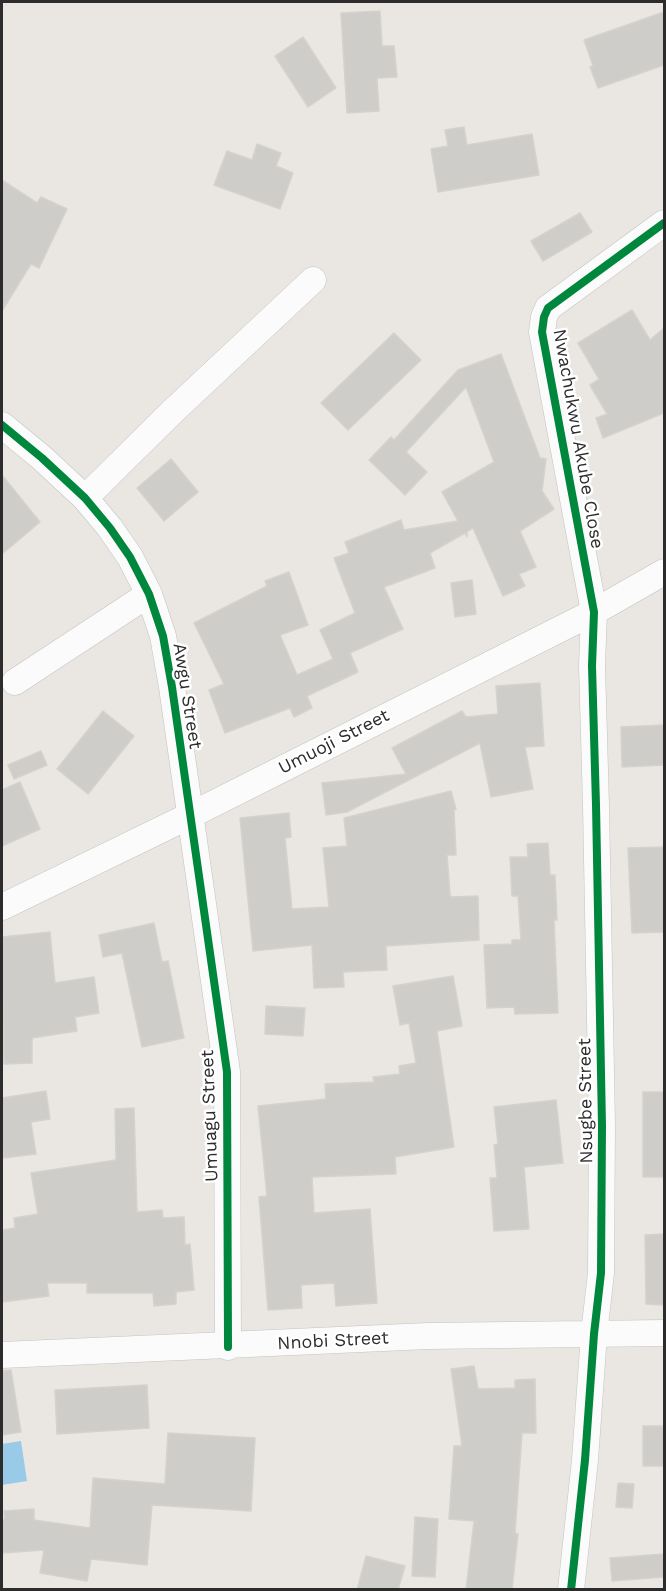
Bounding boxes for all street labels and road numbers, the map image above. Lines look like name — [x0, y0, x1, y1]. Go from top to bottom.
street label: Nwachukwu Akube Close — [548, 328, 608, 550]
street label: Awgu Street — [168, 641, 206, 751]
street label: Umuoji Street — [275, 705, 393, 779]
street label: Nsugbe Street — [574, 1038, 598, 1164]
street label: Umuagu Street — [197, 1050, 223, 1182]
street label: Nnobi Street — [277, 1327, 389, 1355]

